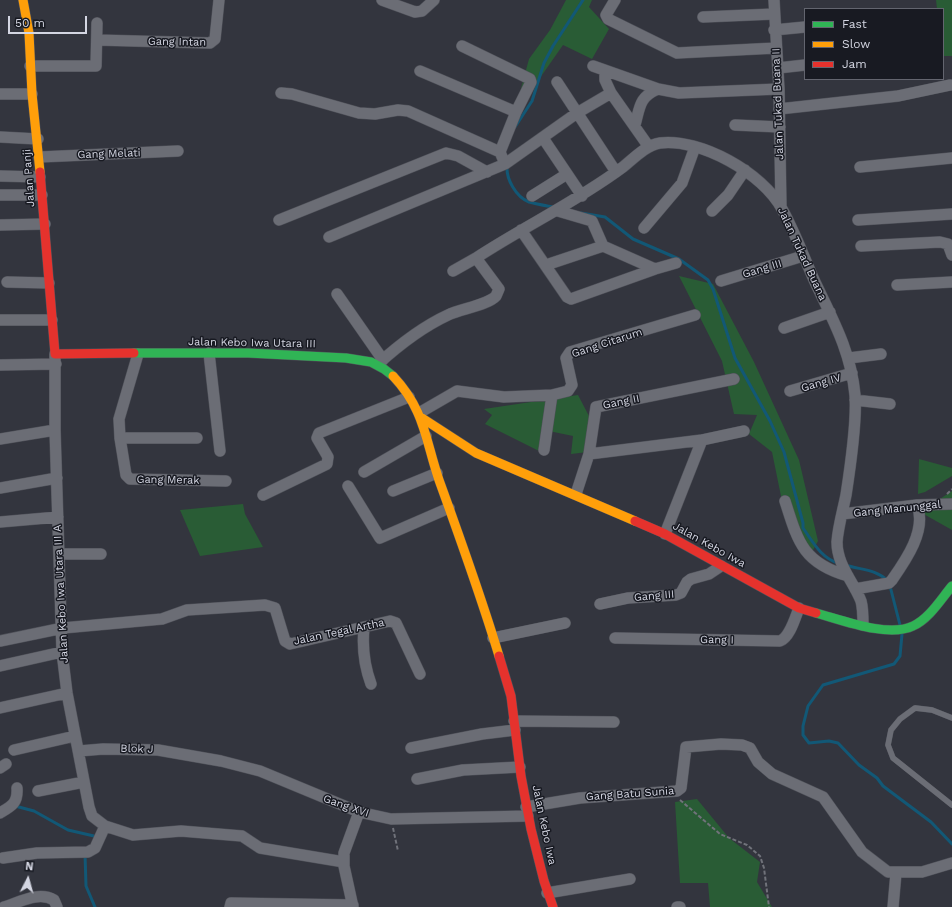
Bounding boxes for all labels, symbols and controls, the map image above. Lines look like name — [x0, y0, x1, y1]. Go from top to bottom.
scale bar — [10, 8, 89, 34]
legend — [804, 8, 944, 80]
text: 50 m — [15, 16, 45, 30]
text: Fast — [842, 17, 867, 31]
street label: Gang Intan — [148, 35, 206, 49]
text: Slow — [842, 37, 870, 51]
street label: Jalan Tukad Buana II — [769, 48, 787, 160]
text: Jam — [842, 57, 867, 71]
street label: Gang Melati — [77, 146, 141, 162]
street label: Jalan Panji — [20, 149, 38, 207]
street label: Jalan Tukad Buana — [775, 205, 829, 303]
street label: Gang III — [741, 257, 783, 281]
street label: Gang Citarum — [570, 325, 644, 361]
street label: Jalan Kebo Iwa Utara III — [188, 335, 316, 351]
street label: Gang IV — [799, 371, 843, 395]
street label: Gang II — [602, 392, 640, 412]
street label: Gang Merak — [136, 473, 200, 487]
street label: Gang Manunggal — [853, 498, 941, 520]
street label: Jalan Kebo Iwa — [670, 520, 748, 570]
street label: Jalan Kebo Iwa Utara III A — [51, 524, 71, 664]
street label: Gang III — [633, 588, 675, 604]
street label: Jalan Tegal Artha — [292, 616, 386, 648]
street label: Gang I — [700, 633, 734, 647]
street label: Blok J — [120, 742, 154, 756]
street label: Jalan Kebo Iwa — [529, 784, 559, 866]
street label: Gang Batu Sunia — [585, 784, 675, 804]
street label: Gang XVI — [321, 792, 371, 820]
north arrow — [8, 859, 48, 899]
text: N — [25, 860, 34, 873]

